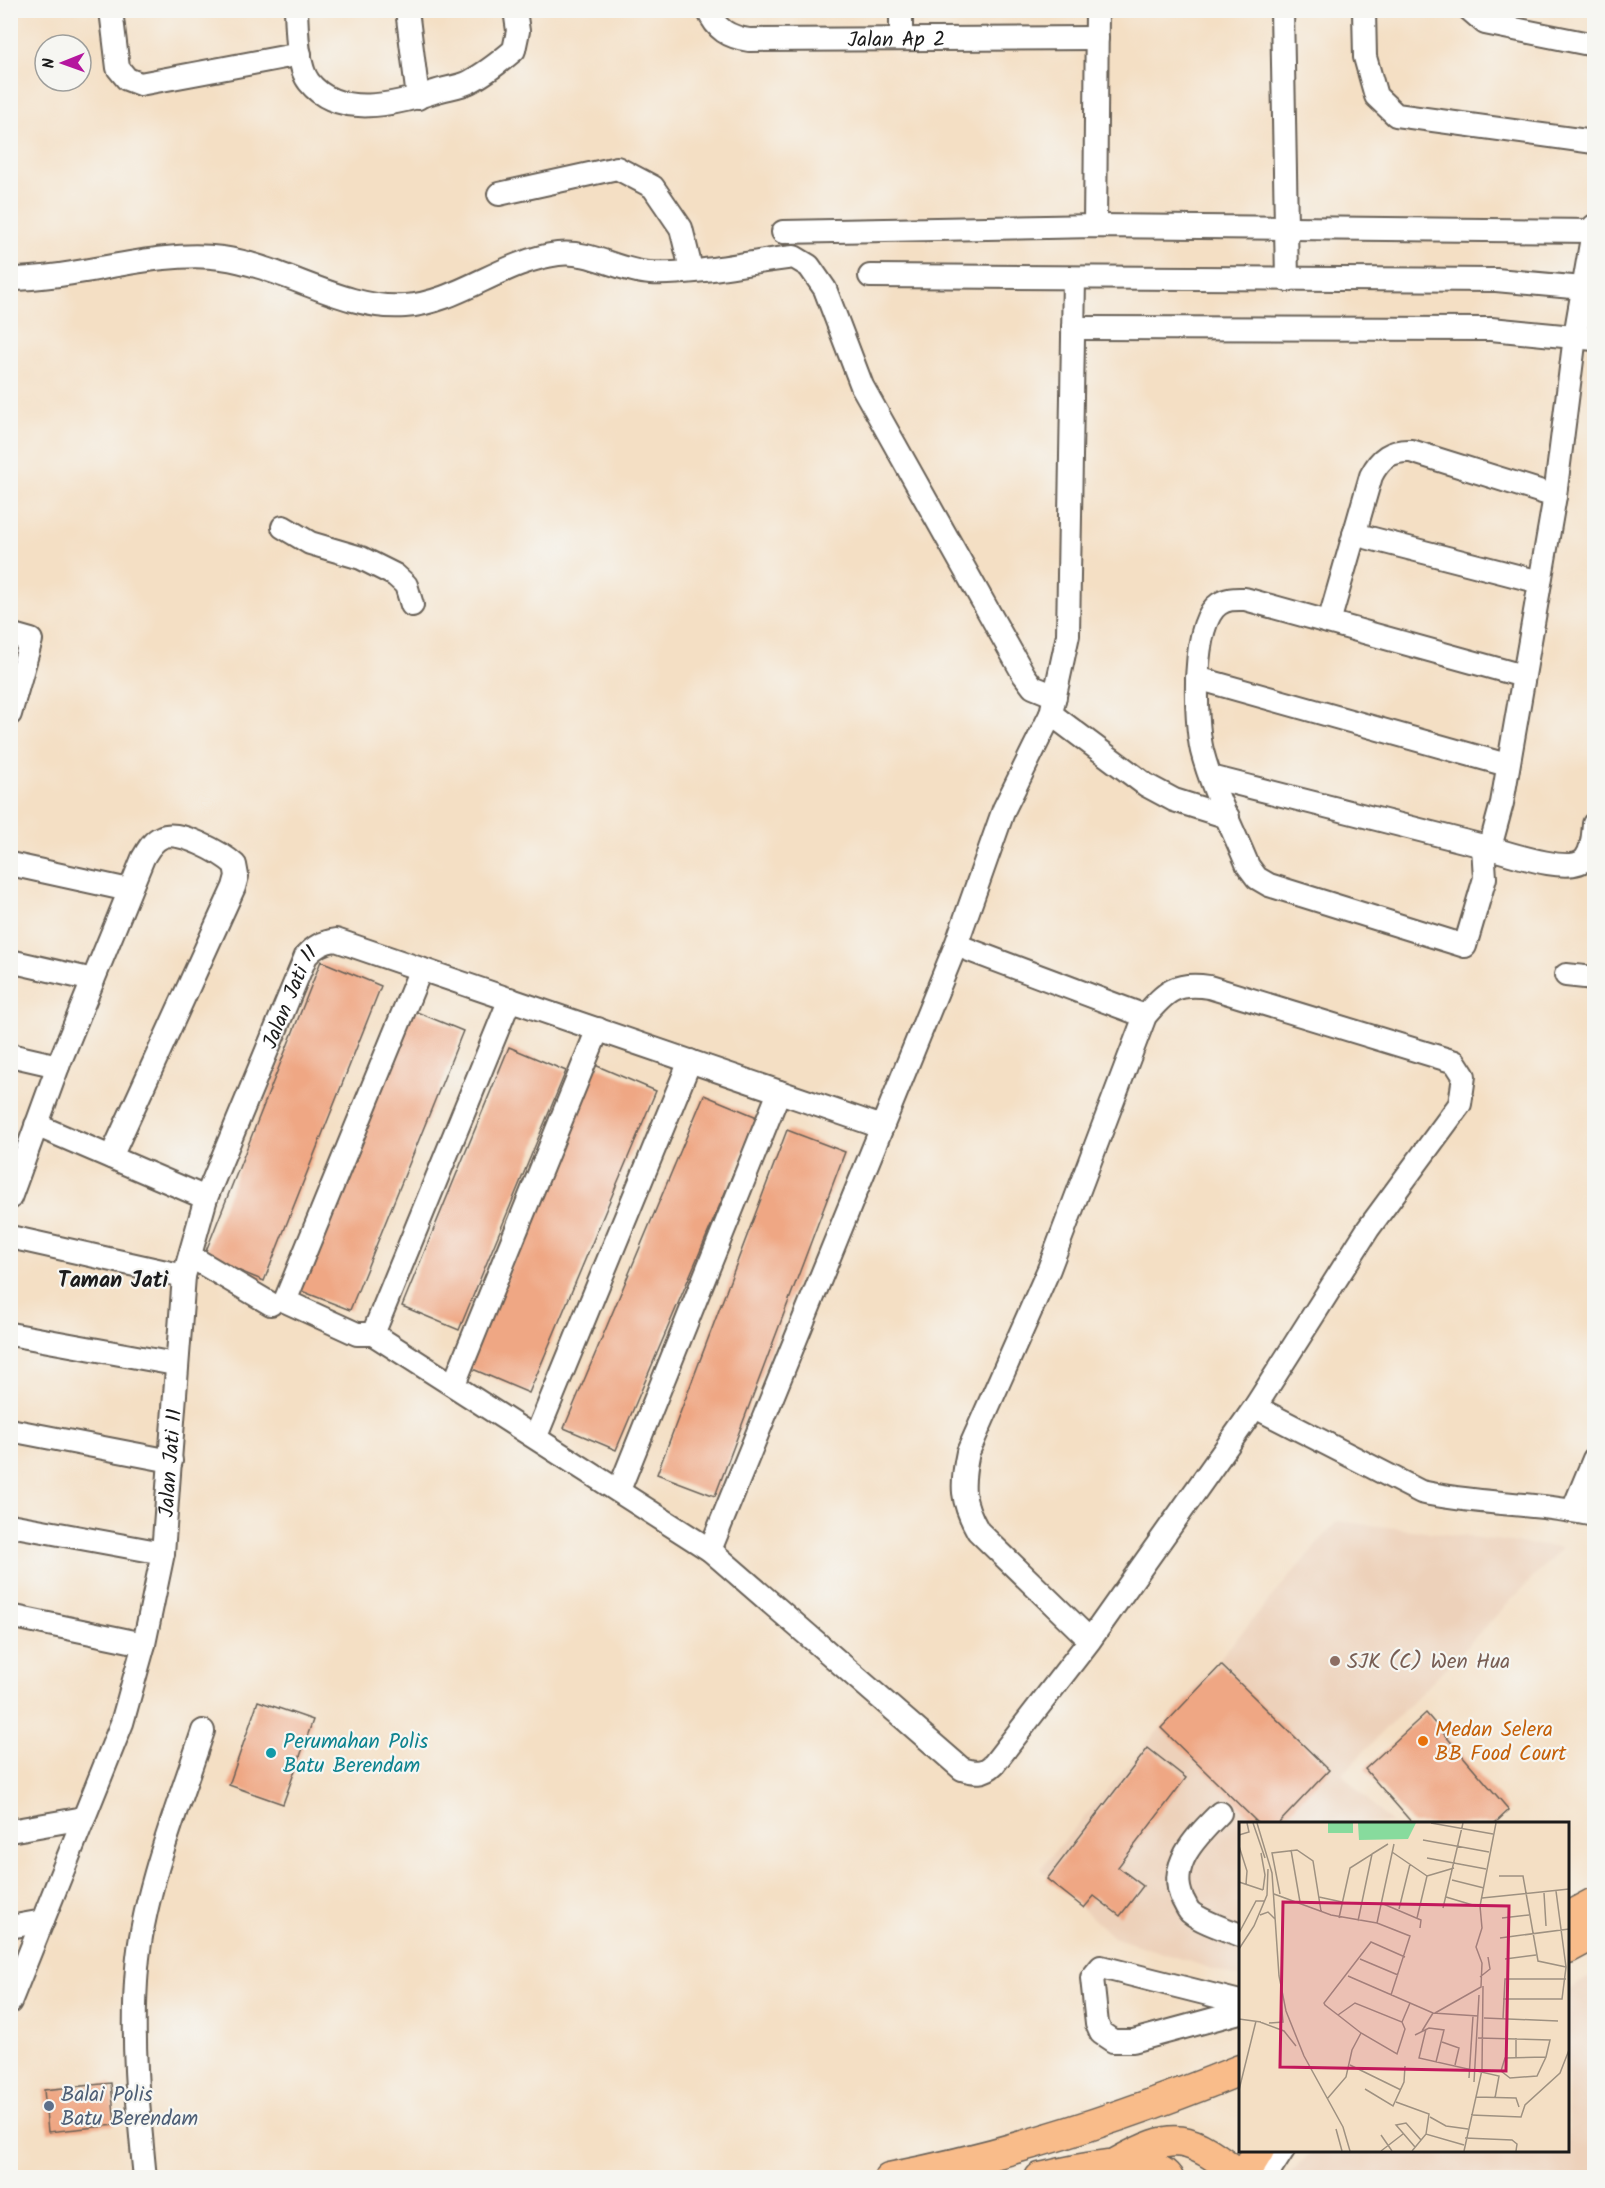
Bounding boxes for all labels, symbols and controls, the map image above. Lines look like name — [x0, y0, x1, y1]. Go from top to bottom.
street label: Jalan Ap 2 — [847, 24, 945, 57]
north arrow — [33, 33, 93, 93]
text: N — [37, 58, 62, 69]
street label: Jalan Jati 11 — [254, 938, 325, 1054]
district label: Taman Jati — [58, 1264, 170, 1299]
street label: Jalan Jati 11 — [151, 1407, 192, 1518]
place label: SJK (C) Wen Hua — [1347, 1646, 1510, 1679]
marker: SJK (C) Wen Hua — [1328, 1654, 1342, 1668]
place label: Medan Selera BB Food Court — [1435, 1714, 1567, 1771]
place label: Perumahan Polis Batu Berendam — [283, 1726, 428, 1783]
marker: Medan Selera BB Food Court — [1416, 1734, 1430, 1748]
marker: Perumahan Polis Batu Berendam — [264, 1746, 278, 1760]
inset map — [1239, 1822, 1569, 2152]
place label: Balai Polis Batu Berendam — [61, 2079, 198, 2136]
marker: Balai Polis Batu Berendam — [42, 2099, 56, 2113]

